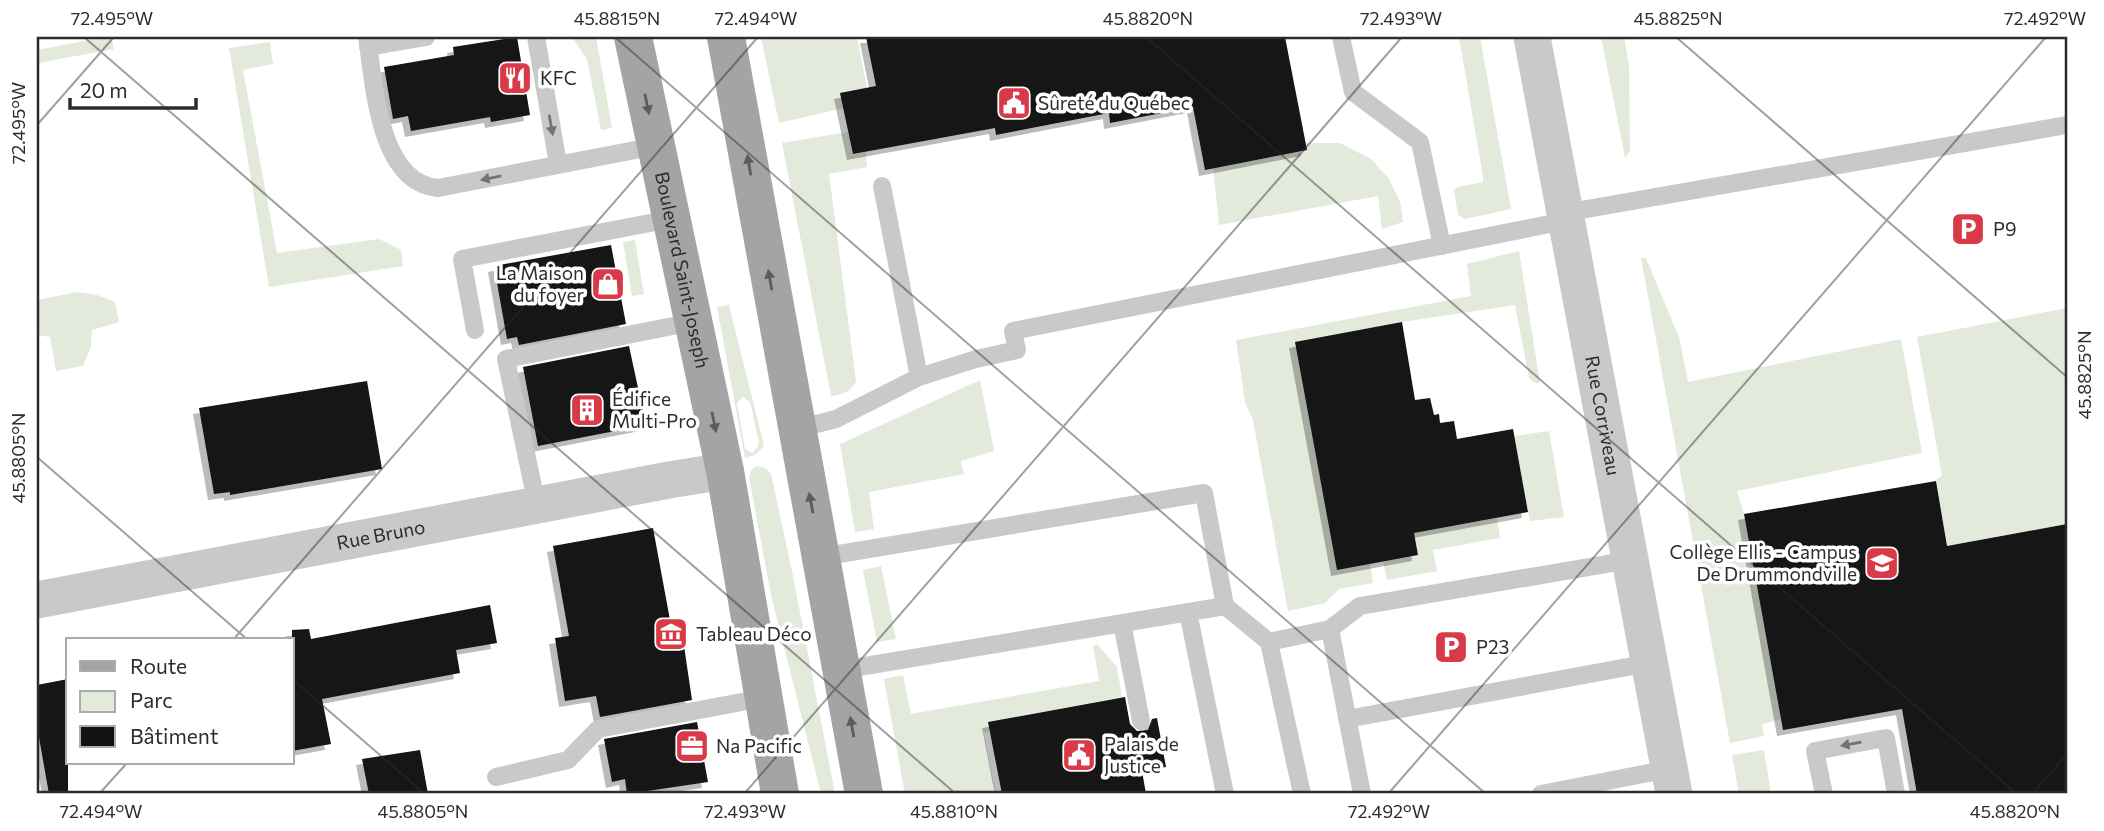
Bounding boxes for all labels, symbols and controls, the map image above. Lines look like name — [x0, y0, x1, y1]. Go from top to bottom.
text: 72.495°W — [71, 7, 153, 29]
text: 45.8815°N — [574, 7, 660, 29]
text: 72.494°W — [715, 7, 797, 29]
text: 45.8820°N — [1103, 7, 1193, 29]
text: 72.493°W — [1360, 7, 1442, 29]
text: 45.8825°N — [1634, 7, 1722, 29]
text: 72.492°W — [2004, 7, 2086, 29]
restaurant icon: KFC — [496, 59, 534, 97]
scale bar — [70, 66, 196, 110]
place label: KFC — [540, 66, 577, 89]
text: 20 m — [80, 77, 128, 102]
text: 72.495°W — [7, 82, 29, 164]
public building icon: Sûreté du Québec — [995, 84, 1033, 122]
place label: Sûreté du Québec — [1038, 91, 1190, 114]
one-way arrow — [641, 93, 652, 115]
one-way arrow — [546, 114, 557, 136]
one-way arrow — [743, 154, 754, 176]
street label: Boulevard Saint-Joseph — [651, 169, 715, 370]
one-way arrow — [480, 172, 502, 183]
parking icon: P9 — [1949, 210, 1987, 248]
place label: P9 — [1993, 217, 2016, 240]
place label: La Maison du foyer — [496, 261, 584, 306]
shop icon: La Maison du foyer — [589, 265, 627, 303]
one-way arrow — [764, 268, 775, 290]
text: 45.8825°N — [2073, 331, 2095, 419]
street label: Rue Corriveau — [1581, 354, 1626, 477]
place label: Édifice Multi-Pro — [612, 387, 697, 432]
building icon: Édifice Multi-Pro — [568, 391, 606, 429]
one-way arrow — [709, 411, 720, 433]
text: 45.8805°N — [7, 413, 29, 503]
one-way arrow — [805, 492, 816, 514]
street label: Rue Bruno — [335, 515, 427, 554]
place label: Collège Ellis - Campus De Drummondville — [1669, 540, 1857, 585]
school or university icon: Collège Ellis - Campus De Drummondville — [1863, 544, 1901, 582]
museum icon: Tableau Déco — [652, 615, 690, 653]
place label: Tableau Déco — [696, 622, 812, 645]
parking icon: P23 — [1432, 628, 1470, 666]
place label: P23 — [1476, 635, 1509, 658]
legend — [66, 638, 294, 764]
text: Route — [130, 653, 187, 678]
text: Parc — [130, 687, 173, 712]
one-way arrow — [846, 716, 857, 738]
text: Bâtiment — [130, 723, 219, 748]
office icon: Na Pacific — [673, 727, 711, 765]
place label: Palais de Justice — [1104, 732, 1179, 777]
place label: Na Pacific — [716, 734, 802, 757]
public building icon: Palais de Justice — [1060, 736, 1098, 774]
one-way arrow — [1840, 739, 1862, 750]
text: 72.494°W — [60, 800, 142, 822]
text: 45.8805°N — [378, 800, 468, 822]
text: 72.493°W — [704, 800, 786, 822]
text: 45.8810°N — [910, 800, 998, 822]
text: 72.492°W — [1348, 800, 1430, 822]
text: 45.8820°N — [1970, 800, 2060, 822]

